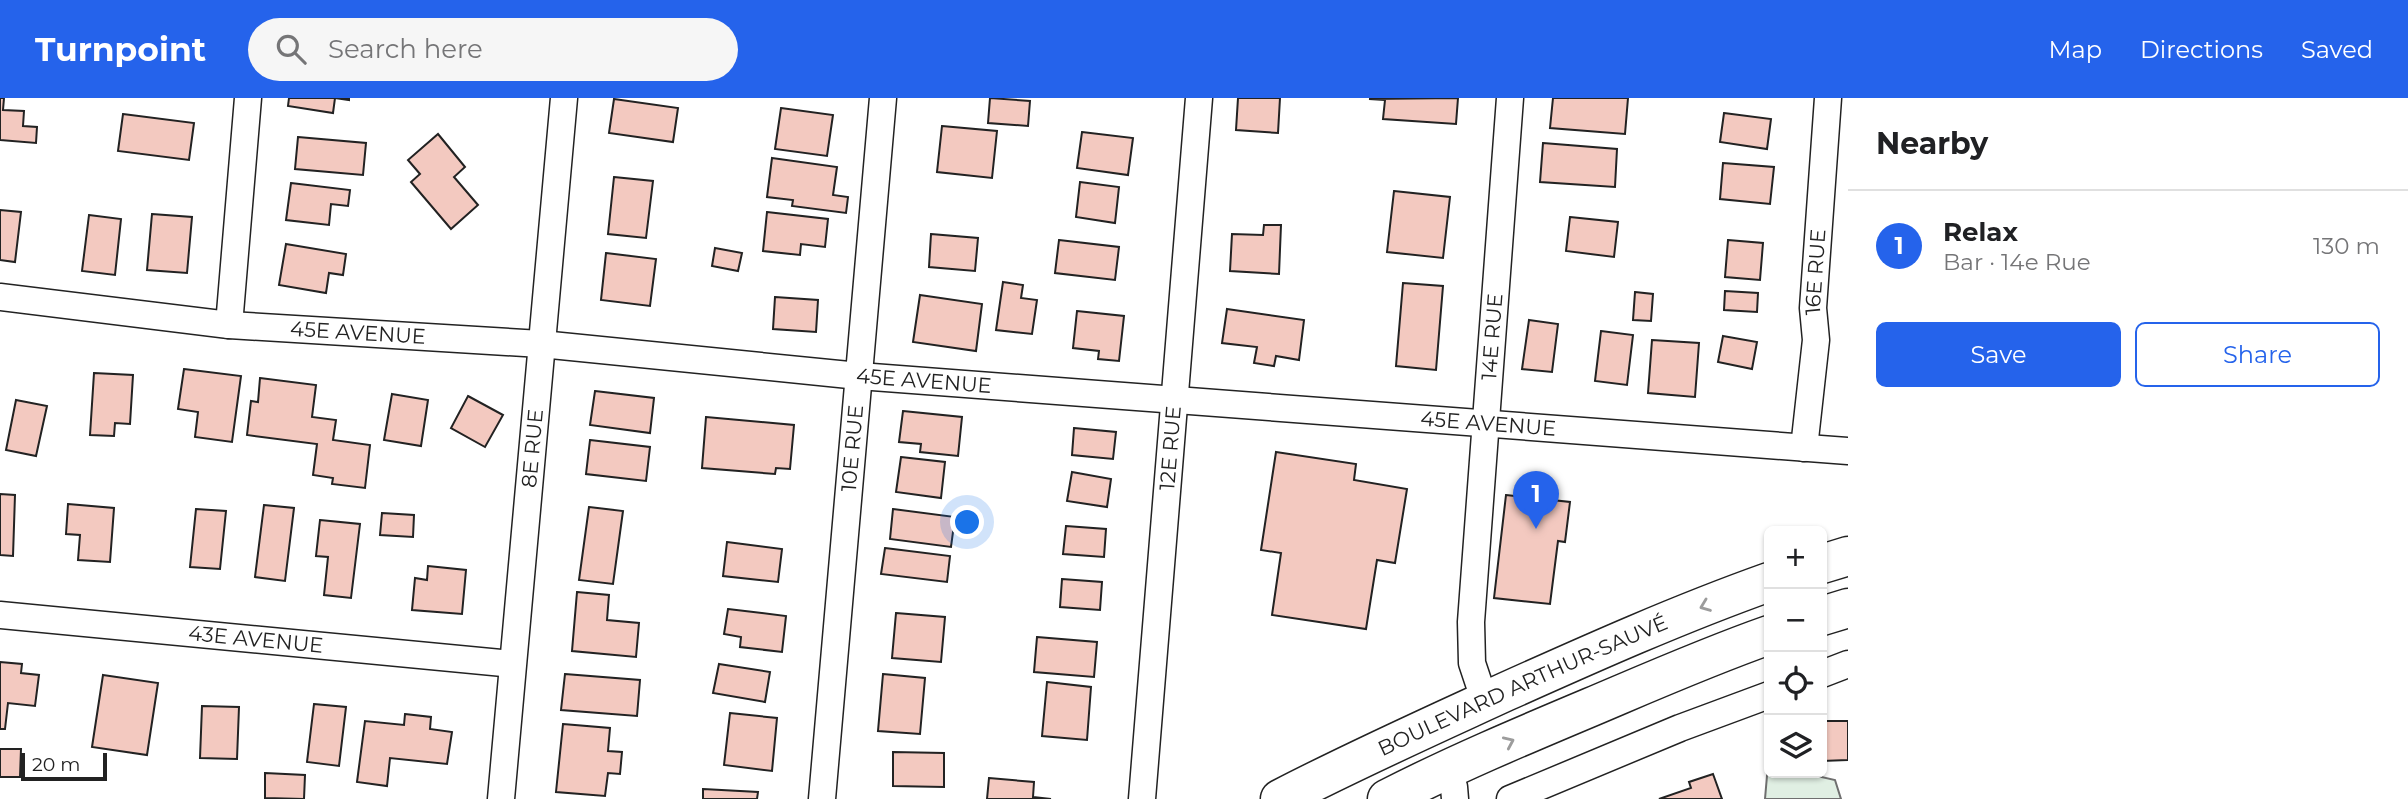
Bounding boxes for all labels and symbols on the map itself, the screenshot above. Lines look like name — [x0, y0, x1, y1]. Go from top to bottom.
street label: 16E RUE — [1800, 228, 1831, 316]
street label: 14E RUE — [1476, 293, 1507, 381]
street label: 45E AVENUE — [290, 316, 427, 349]
street label: 45E AVENUE — [855, 363, 993, 398]
street label: 10E RUE — [836, 404, 868, 493]
street label: 12E RUE — [1154, 405, 1186, 491]
street label: 45E AVENUE — [1420, 406, 1557, 441]
street label: 8E RUE — [516, 408, 548, 489]
pin: 1 — [1513, 471, 1559, 529]
your location — [950, 505, 984, 539]
one-way arrow — [1700, 598, 1712, 612]
street label: BOULEVARD ARTHUR-SAUVÉ — [1374, 610, 1671, 761]
street label: 43E AVENUE — [187, 620, 325, 658]
one-way arrow — [1502, 736, 1514, 750]
scale bar — [21, 750, 107, 782]

